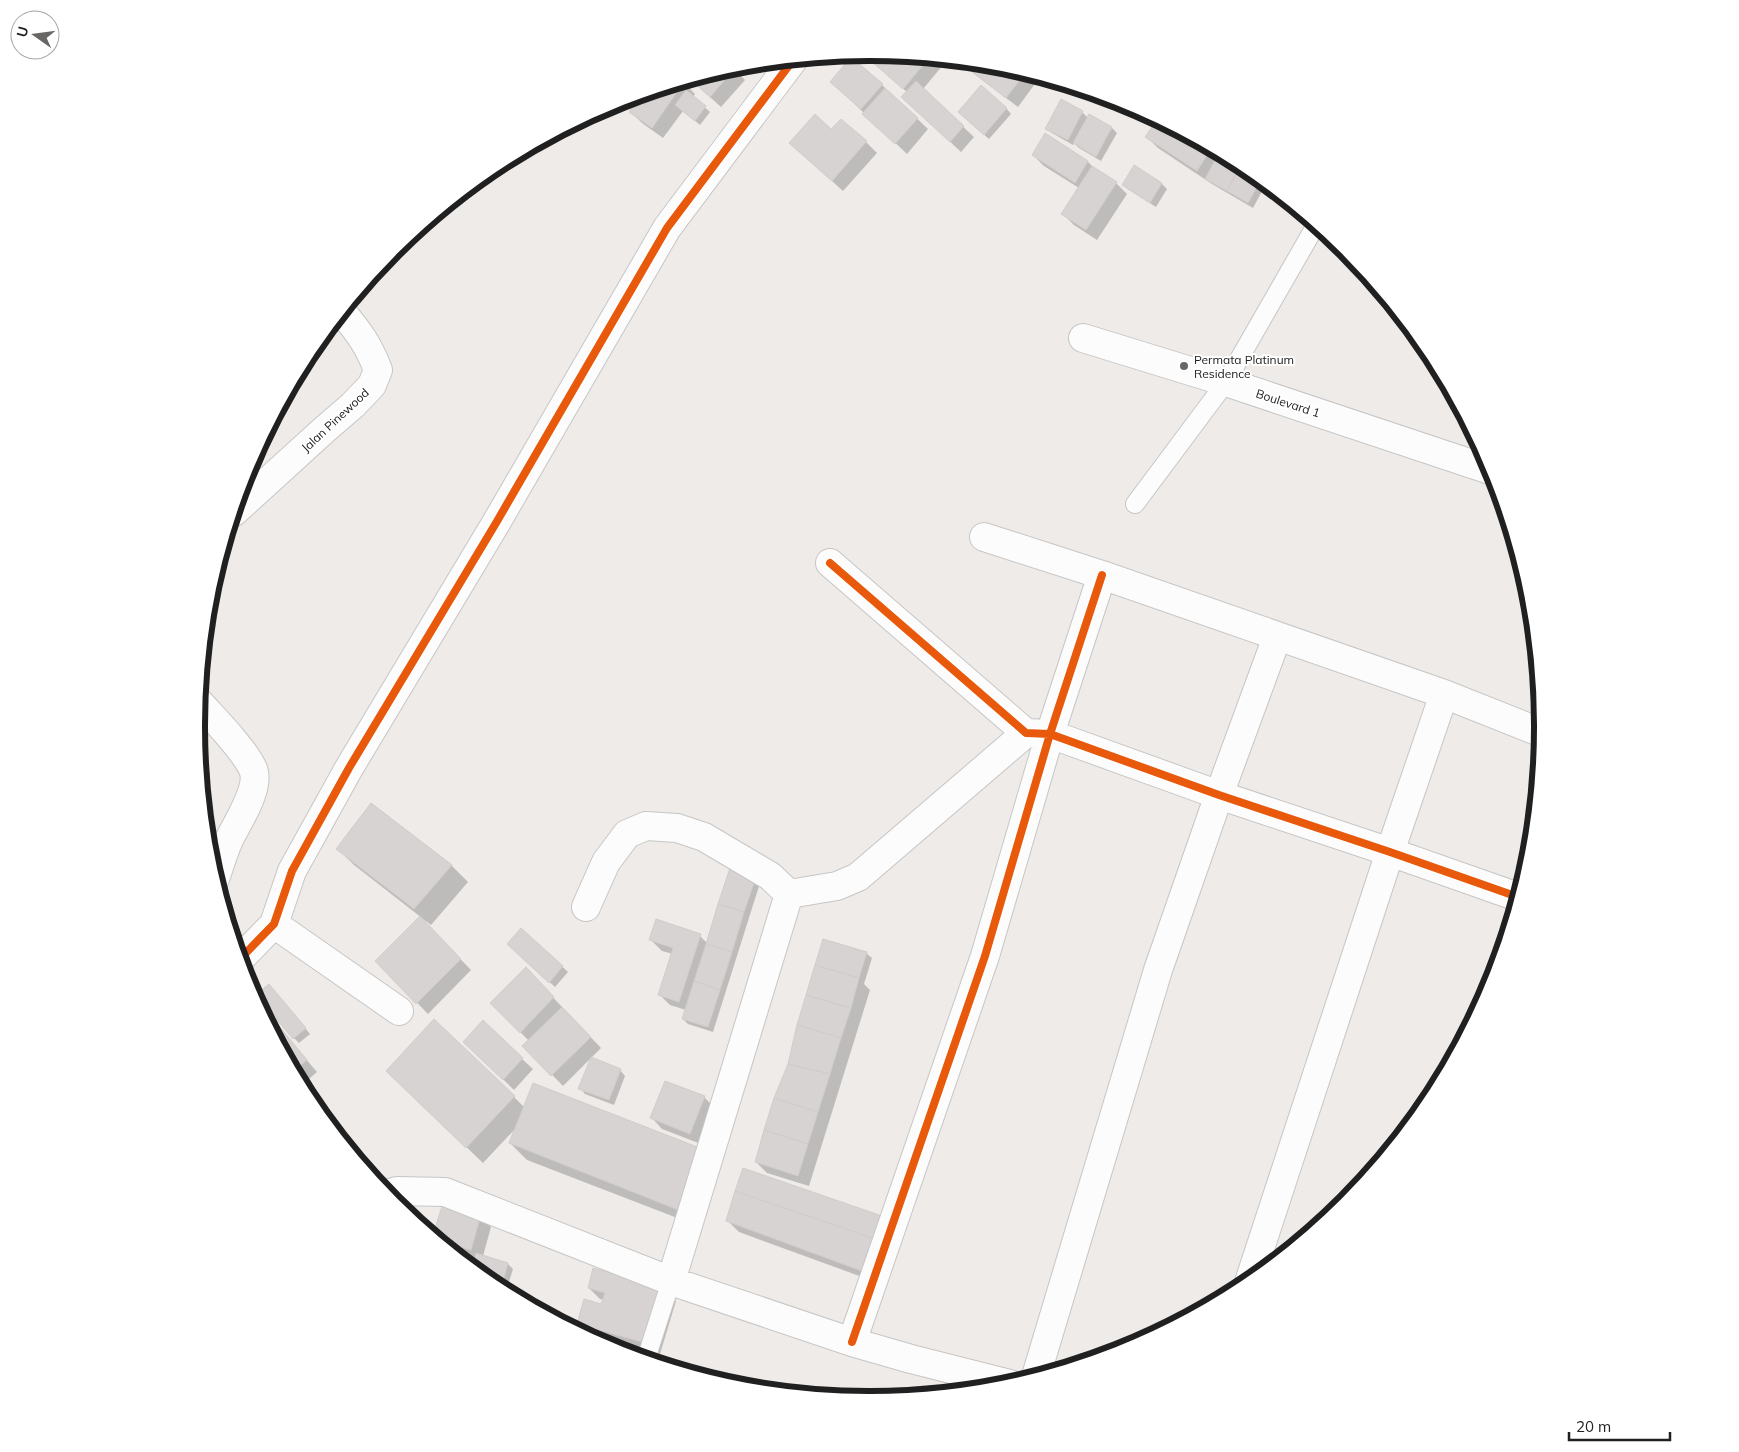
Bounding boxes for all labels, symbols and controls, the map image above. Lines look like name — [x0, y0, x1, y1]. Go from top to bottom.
north arrow — [10, 10, 60, 60]
text: U — [12, 25, 32, 39]
place label: Permata Platinum Residence — [1194, 352, 1294, 381]
marker: Permata Platinum Residence — [1178, 360, 1190, 372]
street label: Jalan Pinewood — [298, 385, 372, 455]
street label: Boulevard 1 — [1254, 386, 1322, 420]
scale bar — [1569, 1410, 1670, 1442]
text: 20 m — [1576, 1417, 1611, 1436]

